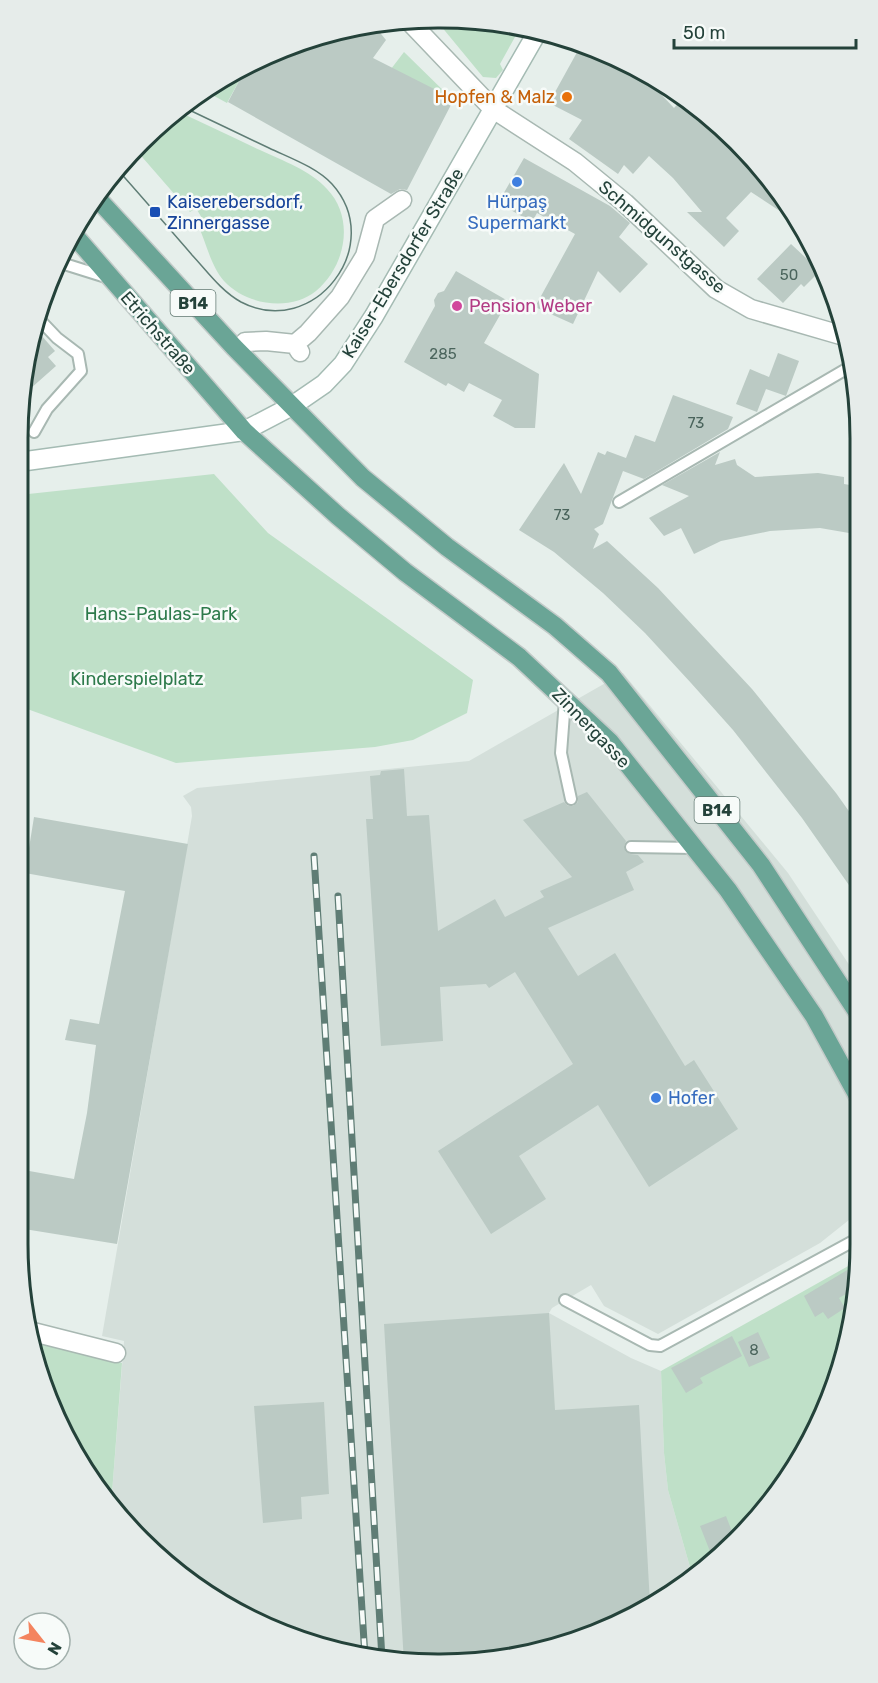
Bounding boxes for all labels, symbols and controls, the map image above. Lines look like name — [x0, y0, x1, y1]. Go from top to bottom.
scale bar — [674, 12, 856, 50]
text: 50 m — [683, 22, 726, 44]
place label: Hopfen & Malz — [434, 86, 555, 108]
marker: Hopfen & Malz — [560, 90, 574, 104]
street label: Kaiser-Ebersdorfer Straße — [337, 164, 469, 362]
marker: Hürpaş Supermarkt — [510, 175, 524, 189]
street label: Schmidgunstgasse — [594, 176, 730, 298]
place label: Kaiserebersdorf, Zinnergasse — [167, 191, 303, 234]
place label: Hürpaş Supermarkt — [468, 191, 566, 234]
marker: Kaiserebersdorf, Zinnergasse — [148, 205, 162, 219]
house number: 50 — [780, 266, 798, 284]
street label: Etrichstraße — [116, 287, 200, 379]
road number: B14 — [170, 290, 216, 316]
place label: Pension Weber — [469, 295, 592, 317]
marker: Pension Weber — [450, 299, 464, 313]
house number: 285 — [429, 345, 457, 363]
house number: 73 — [688, 414, 704, 432]
house number: 73 — [554, 506, 570, 524]
park label: Hans-Paulas-Park — [85, 603, 238, 625]
park label: Kinderspielplatz — [70, 668, 204, 690]
street label: Zinnergasse — [547, 683, 635, 773]
road number: B14 — [694, 797, 740, 823]
place label: Hofer — [668, 1087, 715, 1109]
marker: Hofer — [649, 1091, 663, 1105]
house number: 8 — [749, 1341, 759, 1359]
north arrow — [12, 1611, 72, 1671]
text: N — [43, 1639, 66, 1658]

